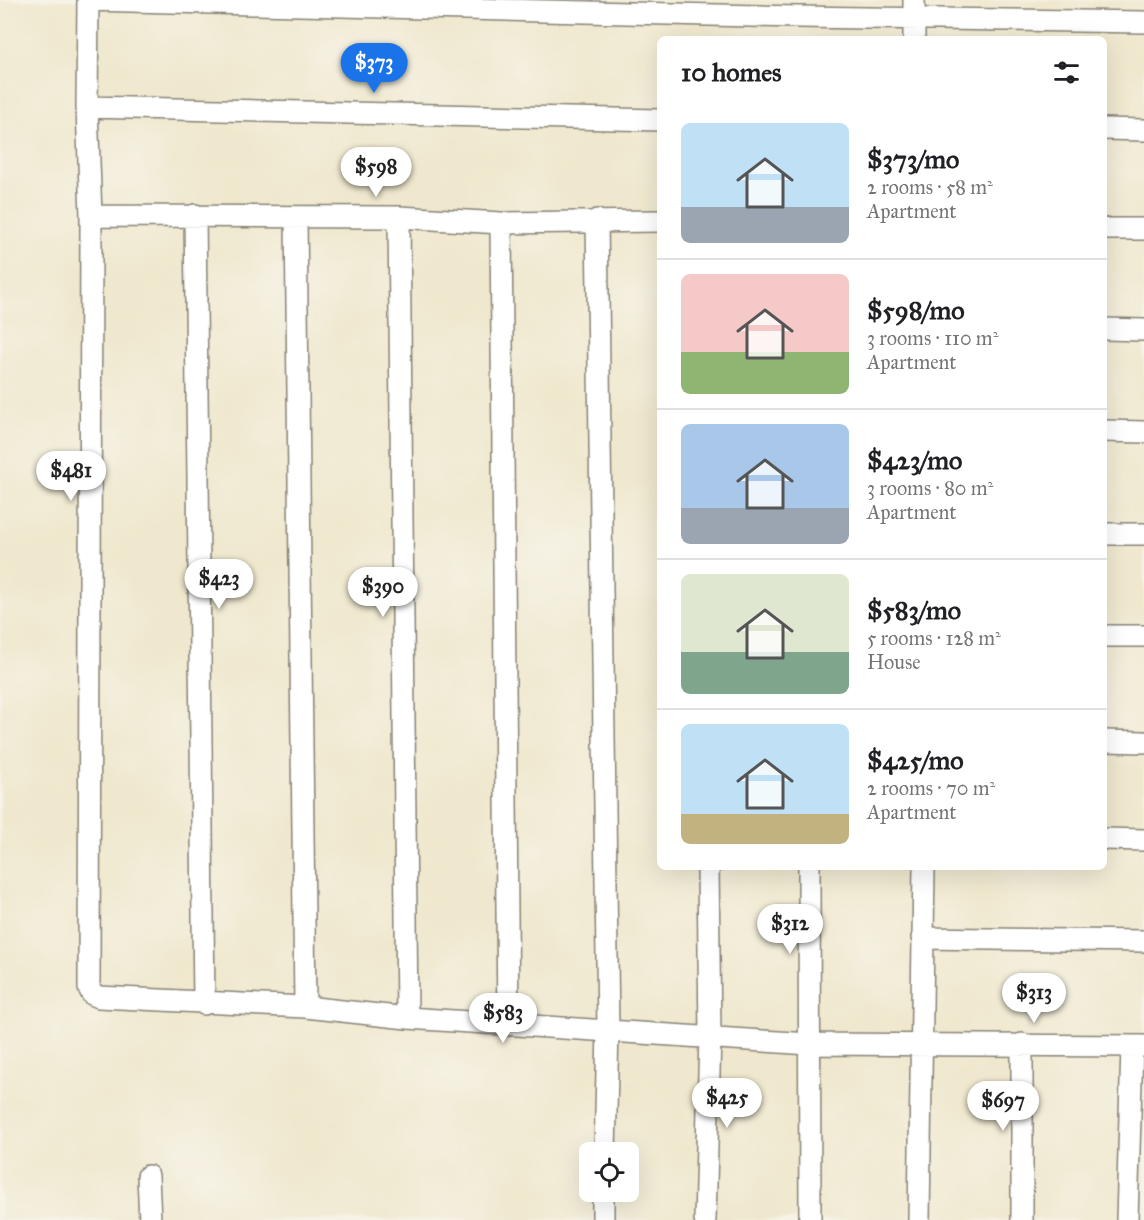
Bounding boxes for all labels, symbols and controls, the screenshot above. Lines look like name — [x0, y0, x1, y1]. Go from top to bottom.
pin: $373 — [338, 43, 410, 94]
text: $373 — [355, 50, 393, 74]
text: 10 homes — [681, 56, 782, 88]
icon: filters — [1050, 56, 1083, 89]
text: $373/mo — [867, 143, 959, 175]
pin: $598 — [340, 147, 412, 198]
icon: home — [729, 147, 801, 219]
text: $598 — [355, 154, 397, 178]
text: 2 rooms · 58 m² — [867, 175, 993, 199]
text: Apartment — [867, 199, 956, 223]
text: $598/mo — [867, 294, 965, 326]
icon: home — [729, 298, 801, 370]
text: 3 rooms · 110 m² — [867, 326, 998, 350]
text: Apartment — [867, 350, 956, 374]
text: $423/mo — [867, 444, 962, 476]
icon: home — [729, 448, 801, 520]
pin: $481 — [35, 451, 107, 502]
text: $481 — [50, 458, 92, 482]
text: 3 rooms · 80 m² — [867, 476, 993, 500]
text: Apartment — [867, 500, 956, 524]
pin: $423 — [183, 559, 255, 610]
text: $423 — [198, 566, 240, 590]
pin: $390 — [347, 567, 419, 618]
text: $390 — [362, 574, 404, 598]
text: $583/mo — [867, 594, 961, 626]
icon: home — [729, 598, 801, 670]
text: 5 rooms · 128 m² — [867, 626, 1001, 650]
text: House — [867, 650, 921, 674]
text: $425/mo — [867, 744, 964, 776]
icon: home — [729, 748, 801, 820]
text: 2 rooms · 70 m² — [867, 776, 995, 800]
text: Apartment — [867, 800, 956, 824]
pin: $312 — [754, 904, 826, 955]
text: $312 — [771, 911, 809, 935]
pin: $313 — [998, 973, 1070, 1024]
text: $313 — [1016, 980, 1052, 1004]
pin: $583 — [467, 993, 539, 1044]
text: $583 — [483, 1000, 523, 1024]
pin: $425 — [691, 1078, 763, 1129]
pin: $697 — [967, 1081, 1039, 1132]
text: $425 — [706, 1085, 748, 1109]
text: $697 — [981, 1088, 1025, 1112]
map controls — [579, 1142, 639, 1202]
button: locate — [579, 1142, 639, 1202]

